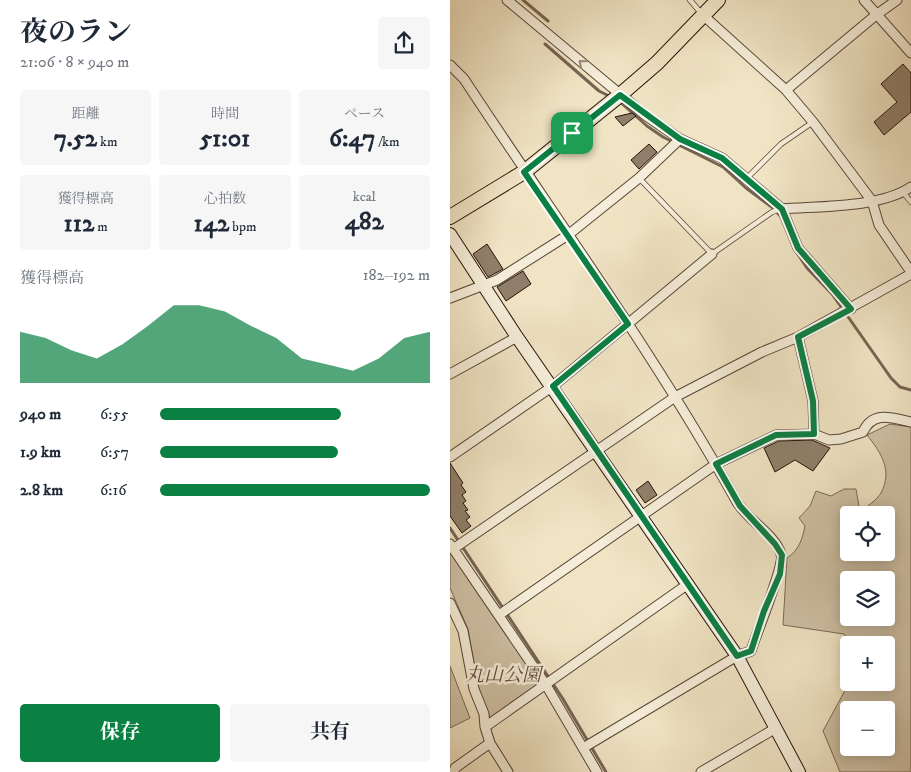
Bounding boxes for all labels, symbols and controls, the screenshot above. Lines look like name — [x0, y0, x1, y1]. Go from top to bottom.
text: 夜のラン — [20, 15, 132, 50]
button: share — [378, 17, 430, 69]
text: 21:06 · 8 × 940 m — [20, 52, 129, 72]
one-way arrow — [579, 60, 588, 69]
text: 距離 — [72, 105, 100, 123]
text: 時間 — [211, 105, 239, 123]
text: ペース — [344, 105, 385, 123]
pin — [551, 112, 593, 154]
icon: arrive — [558, 119, 586, 147]
text: 7.52 — [54, 123, 97, 154]
text: 51:01 — [200, 123, 250, 154]
text: 6:47 — [329, 123, 375, 154]
text: km — [97, 133, 118, 151]
text: /km — [375, 133, 400, 151]
text: kcal — [353, 188, 376, 206]
text: 獲得標高 — [58, 190, 114, 208]
text: 心拍数 — [204, 190, 246, 208]
text: 482 — [345, 206, 384, 237]
text: 112 — [64, 208, 94, 239]
text: 142 — [194, 208, 229, 239]
text: m — [94, 218, 108, 236]
text: bpm — [229, 218, 256, 236]
text: 182–192 m — [363, 265, 430, 285]
text: 獲得標高 — [20, 268, 84, 288]
text: 940 m — [20, 404, 61, 424]
text: 6:55 — [100, 404, 128, 424]
text: 1.9 km — [20, 442, 61, 462]
text: 6:57 — [100, 442, 129, 462]
text: 2.8 km — [20, 480, 63, 500]
text: 6:16 — [100, 480, 127, 500]
map controls — [840, 506, 895, 756]
button: locate — [840, 506, 895, 561]
button: layers — [840, 571, 895, 626]
button: + — [840, 636, 895, 691]
park label: 丸山公園 — [465, 664, 544, 687]
button: − — [840, 701, 895, 756]
button: 保存 — [20, 704, 220, 762]
button: 共有 — [230, 704, 430, 762]

